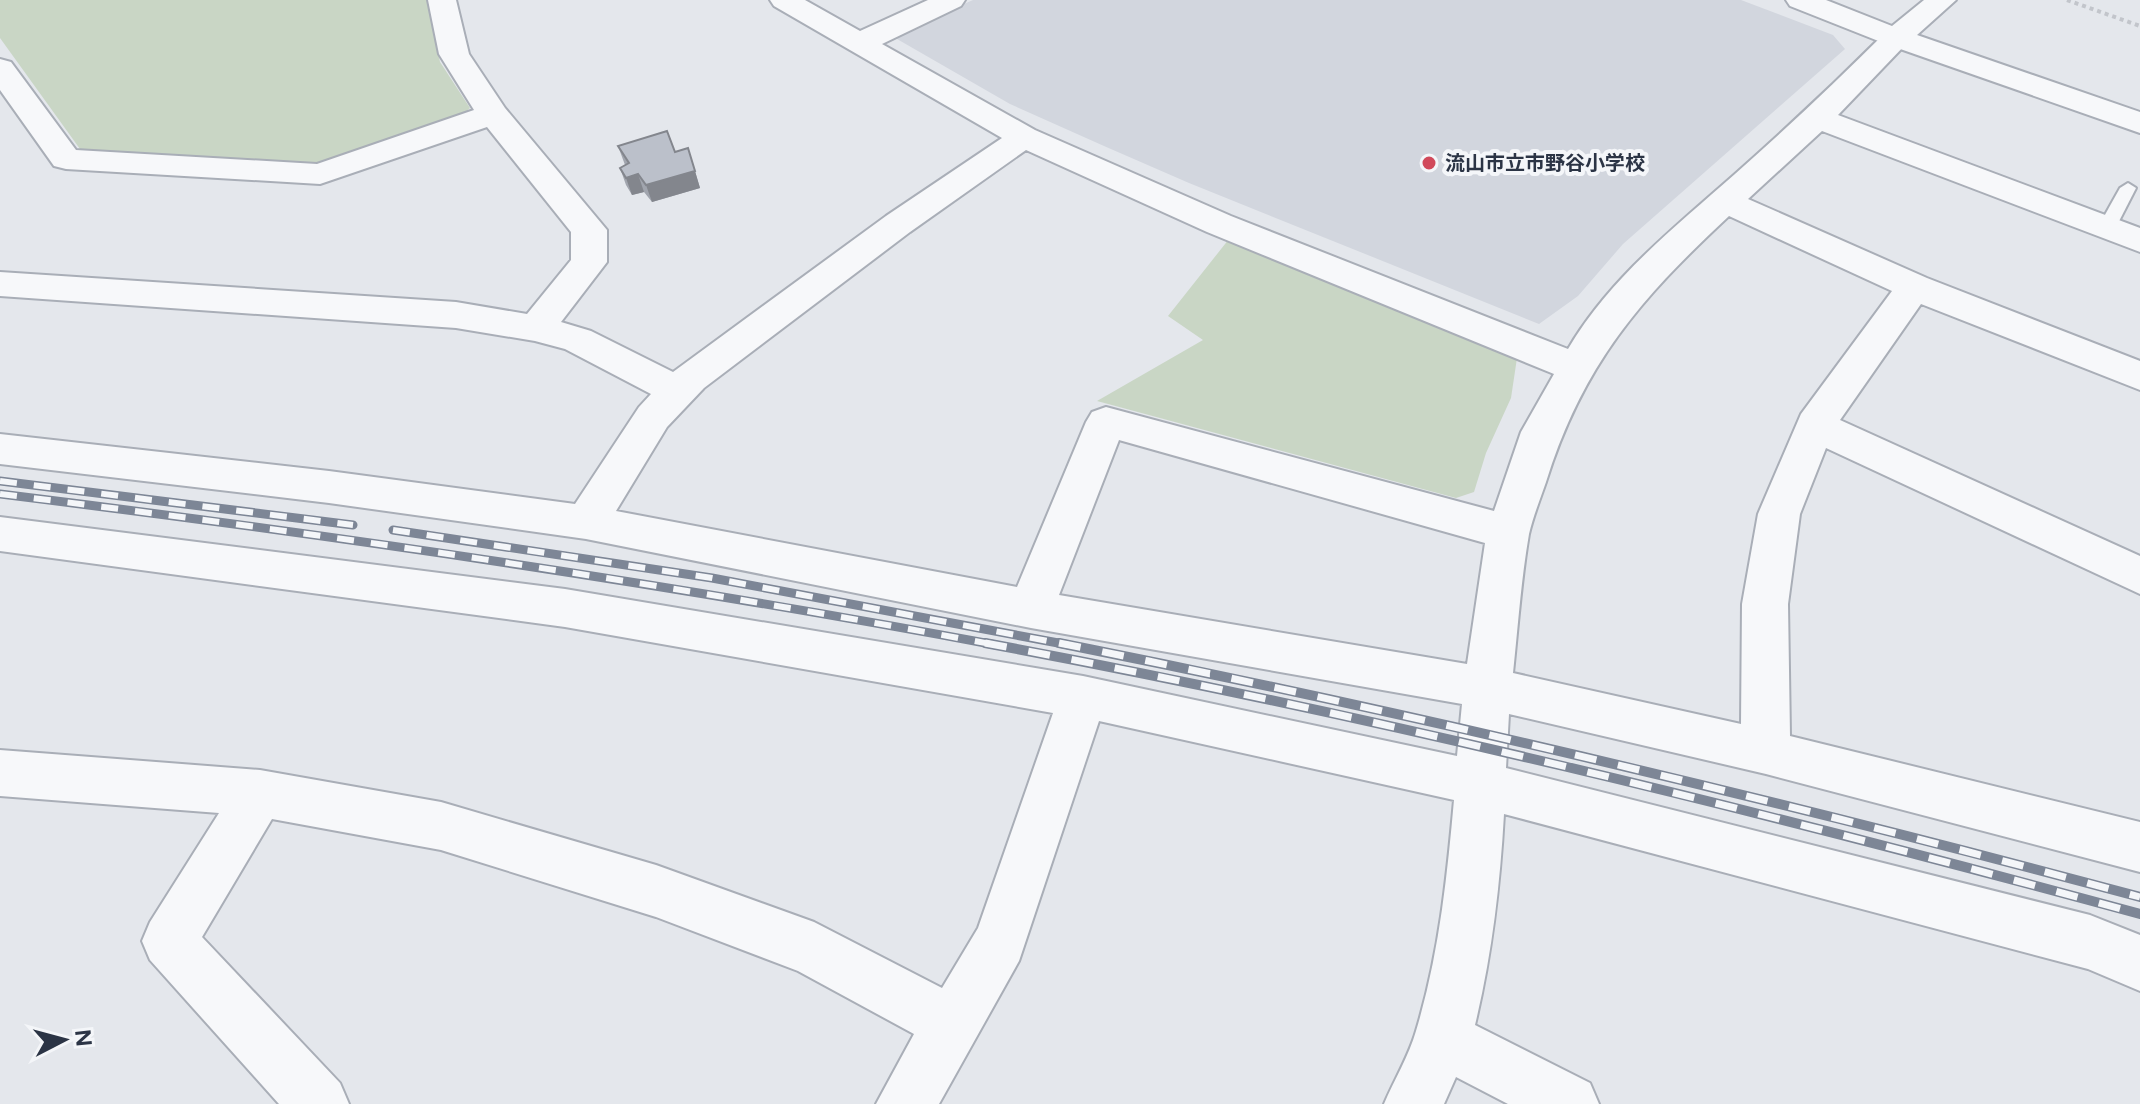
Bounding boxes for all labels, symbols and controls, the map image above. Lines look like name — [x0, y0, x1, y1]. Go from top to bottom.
place label: 流山市立市野谷小学校 — [1445, 151, 1645, 175]
marker: 流山市立市野谷小学校 — [1420, 154, 1438, 172]
north arrow — [24, 1000, 104, 1080]
text: N — [69, 1028, 98, 1048]

